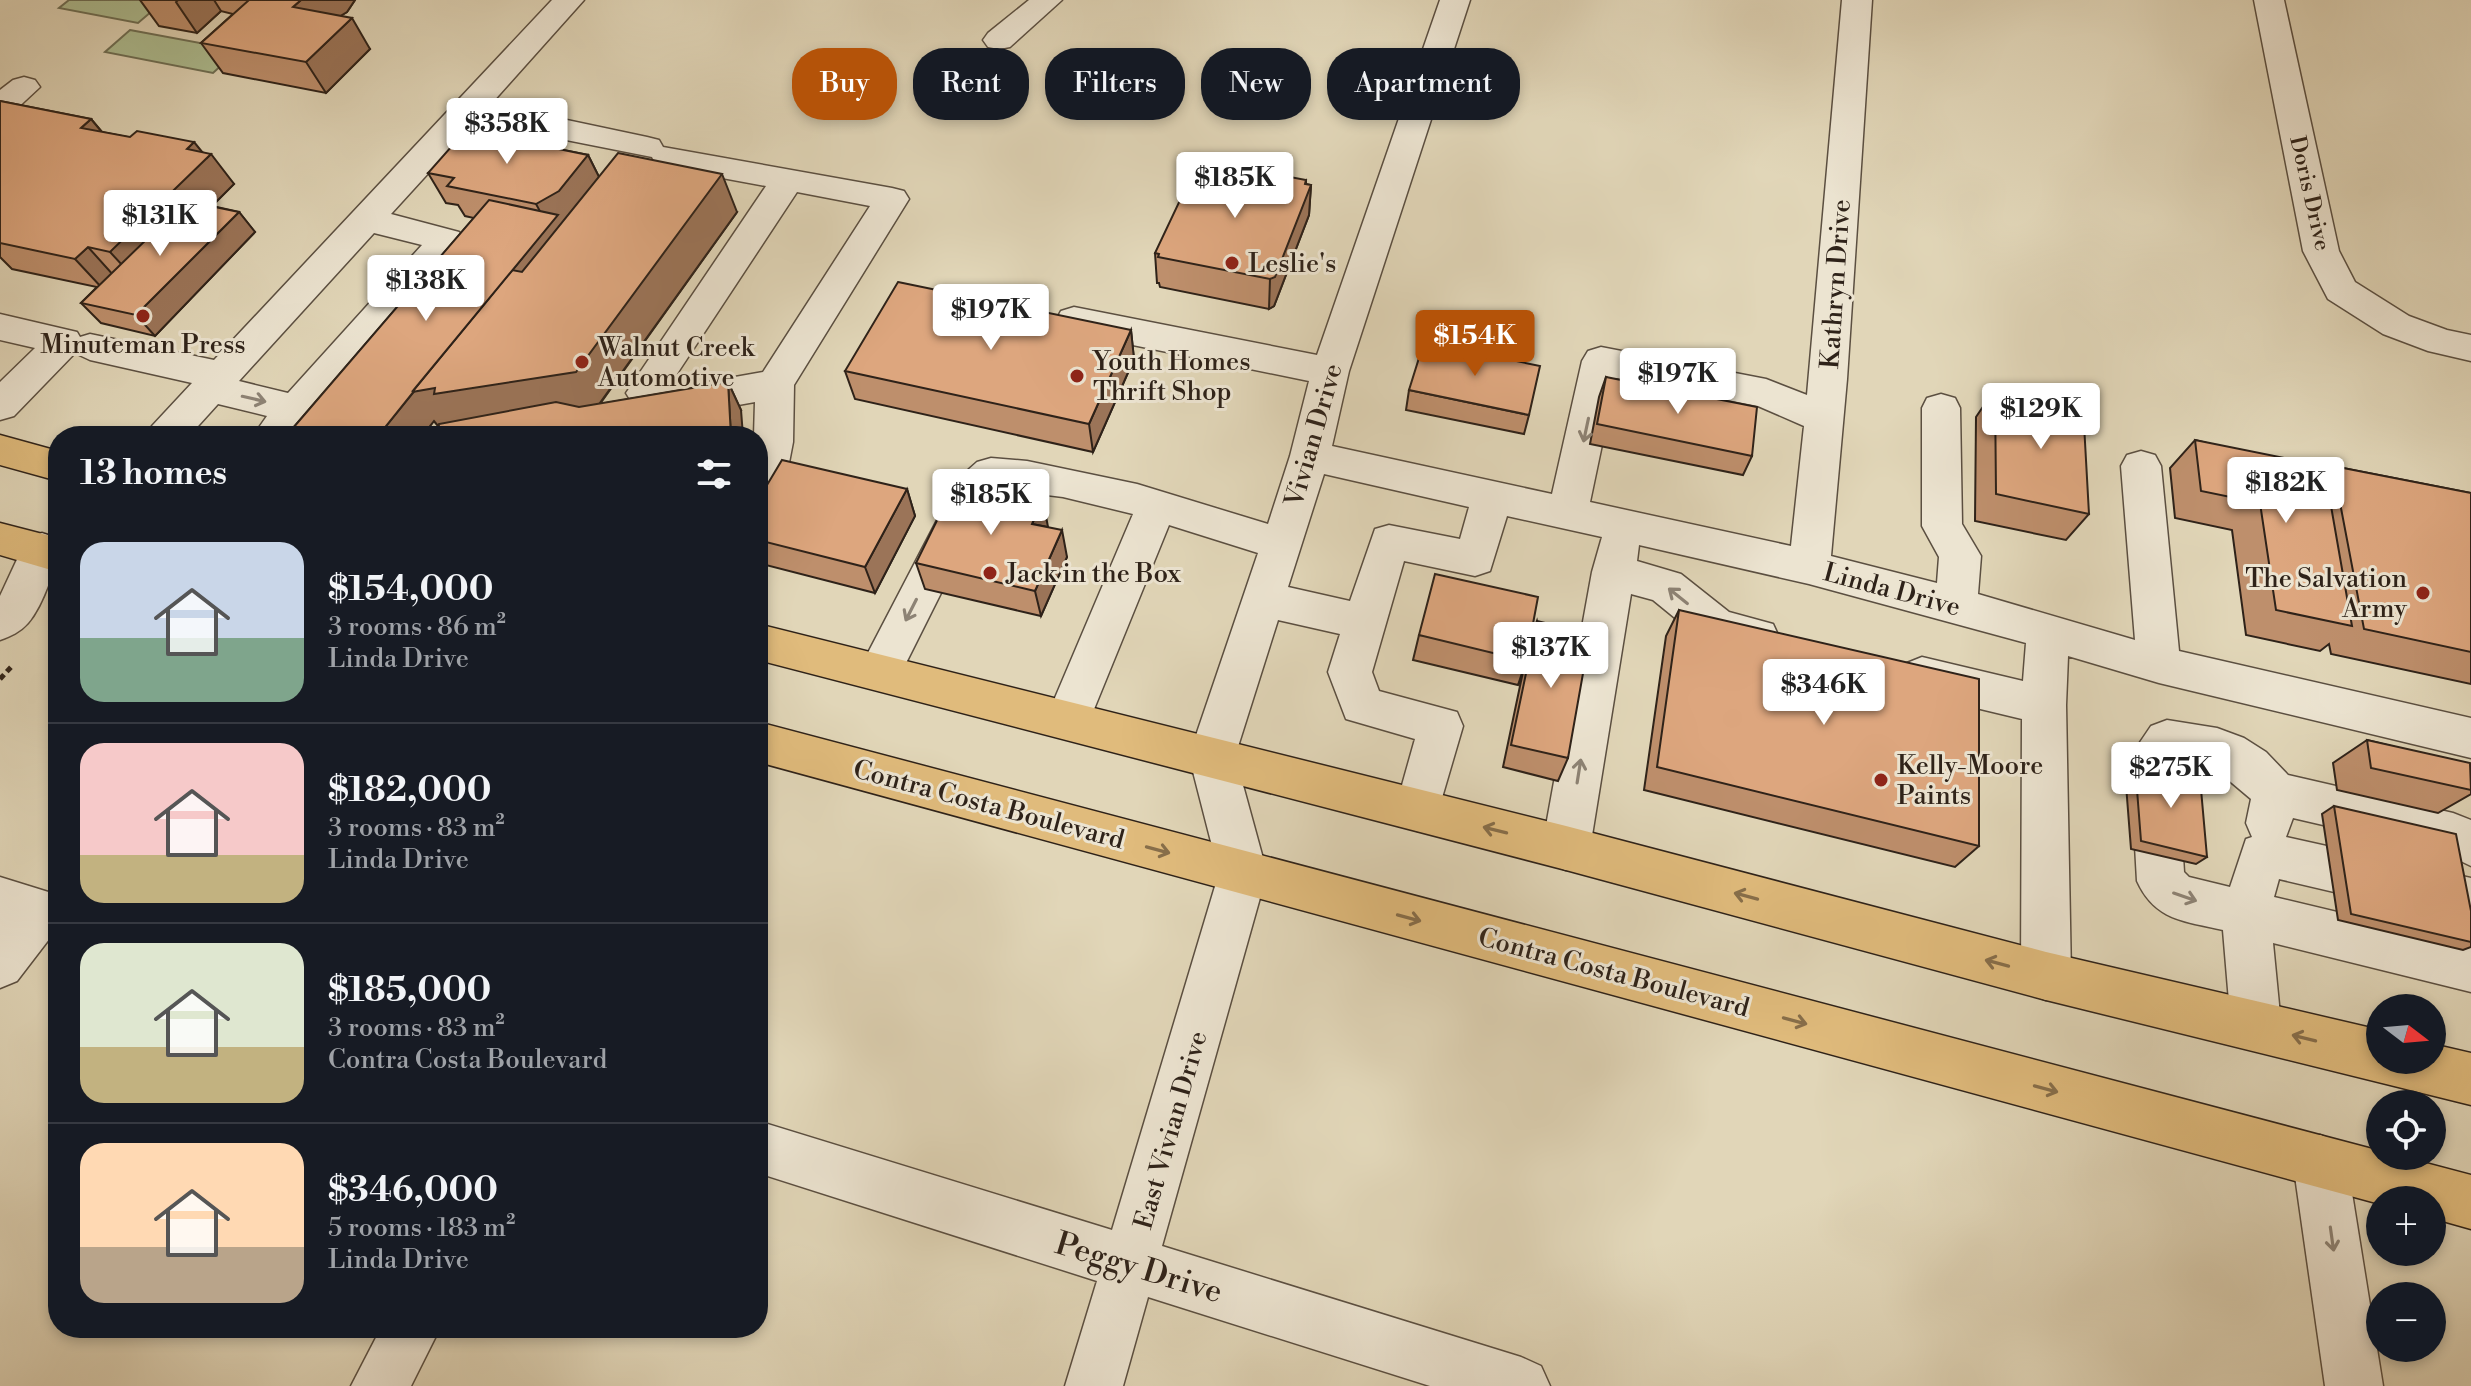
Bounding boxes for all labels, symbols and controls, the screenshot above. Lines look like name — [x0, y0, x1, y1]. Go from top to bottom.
chip: Buy — [792, 48, 897, 120]
chip: Rent — [913, 48, 1029, 120]
chip: Filters — [1045, 48, 1185, 120]
chip: New — [1201, 48, 1311, 120]
chip: Apartment — [1327, 48, 1520, 120]
pin: $358K — [451, 98, 563, 166]
text: $358K — [465, 108, 549, 140]
street label: Doris Drive — [2283, 133, 2336, 253]
pin: $185K — [1179, 152, 1291, 220]
text: $185K — [1194, 162, 1276, 194]
pin: $131K — [104, 190, 216, 258]
street label: Kathryn Drive — [1814, 198, 1858, 370]
text: $131K — [122, 200, 198, 232]
place label: Leslie's — [1248, 248, 1336, 280]
marker: Leslie's — [1223, 254, 1241, 272]
pin: $138K — [370, 255, 482, 323]
text: $138K — [385, 265, 467, 297]
pin: $197K — [935, 284, 1047, 352]
text: $197K — [951, 294, 1031, 326]
marker: Minuteman Press — [134, 307, 152, 325]
pin: $154K — [1419, 310, 1531, 378]
text: $154K — [1434, 320, 1516, 352]
place label: Minuteman Press — [40, 329, 246, 361]
place label: Walnut Creek Automotive — [597, 332, 756, 394]
place label: Youth Homes Thrift Shop — [1091, 346, 1251, 408]
pin: $197K — [1622, 348, 1734, 416]
marker: Walnut Creek Automotive — [573, 353, 591, 371]
text: $197K — [1638, 358, 1718, 390]
street label: Vivian Drive — [1278, 360, 1350, 512]
marker: Youth Homes Thrift Shop — [1068, 367, 1086, 385]
pin: $129K — [1985, 383, 2097, 451]
one-way arrow — [240, 392, 266, 407]
text: $129K — [2000, 393, 2082, 425]
one-way arrow — [1578, 417, 1593, 442]
icon: filters — [692, 452, 736, 496]
text: 13 homes — [80, 453, 227, 495]
pin: $182K — [2230, 457, 2342, 525]
text: $182K — [2245, 467, 2327, 499]
pin: $185K — [935, 469, 1047, 537]
text: $185K — [950, 479, 1032, 511]
street label: Linda Drive — [1820, 556, 1964, 624]
place label: Jack in the Box — [1005, 558, 1182, 590]
place label: The Salvation Army — [2245, 563, 2407, 625]
marker: Jack in the Box — [981, 564, 999, 582]
text: $154,000 — [328, 569, 494, 611]
icon: home — [144, 574, 240, 670]
marker: The Salvation Army — [2414, 584, 2432, 602]
one-way arrow — [1668, 587, 1689, 605]
one-way arrow — [903, 598, 918, 622]
text: 3 rooms · 86 m² — [328, 611, 506, 643]
pin: $137K — [1495, 622, 1607, 690]
text: $137K — [1511, 632, 1591, 664]
text: Linda Drive — [328, 643, 469, 675]
pin: $346K — [1768, 659, 1880, 727]
text: $346K — [1781, 669, 1867, 701]
pin: $275K — [2115, 742, 2227, 810]
place label: Kelly-Moore Paints — [1897, 750, 2043, 812]
text: $275K — [2129, 752, 2213, 784]
street label: Contra Costa Boulevard — [850, 753, 1128, 857]
one-way arrow — [1572, 759, 1587, 784]
text: $182,000 — [328, 770, 492, 812]
marker: Kelly-Moore Paints — [1872, 771, 1890, 789]
icon: home — [144, 775, 240, 871]
text: 3 rooms · 83 m² — [328, 812, 505, 844]
one-way arrow — [1482, 821, 1508, 836]
one-way arrow — [1144, 843, 1170, 858]
text: Linda Drive — [328, 844, 469, 876]
one-way arrow — [1734, 888, 1760, 903]
one-way arrow — [2172, 890, 2196, 905]
one-way arrow — [1395, 911, 1421, 926]
street label: Contra Costa Boulevard — [1475, 921, 1753, 1025]
one-way arrow — [1985, 955, 2011, 970]
text: $185,000 — [328, 970, 491, 1012]
icon: home — [144, 975, 240, 1071]
north arrow — [2366, 994, 2446, 1074]
map controls — [2366, 994, 2446, 1362]
text: 3 rooms · 83 m² — [328, 1012, 505, 1044]
one-way arrow — [1782, 1014, 1808, 1029]
street label: East Vivian Drive — [1127, 1027, 1215, 1233]
one-way arrow — [2292, 1029, 2318, 1044]
text: Contra Costa Boulevard — [328, 1044, 607, 1076]
one-way arrow — [2033, 1082, 2059, 1097]
button: locate — [2366, 1090, 2446, 1170]
text: $346,000 — [328, 1170, 498, 1212]
icon: home — [144, 1175, 240, 1271]
button: + — [2366, 1186, 2446, 1266]
text: 5 rooms · 183 m² — [328, 1212, 515, 1244]
street label: Peggy Drive — [1050, 1224, 1227, 1312]
one-way arrow — [2325, 1226, 2340, 1251]
text: Linda Drive — [328, 1244, 469, 1276]
button: − — [2366, 1282, 2446, 1362]

